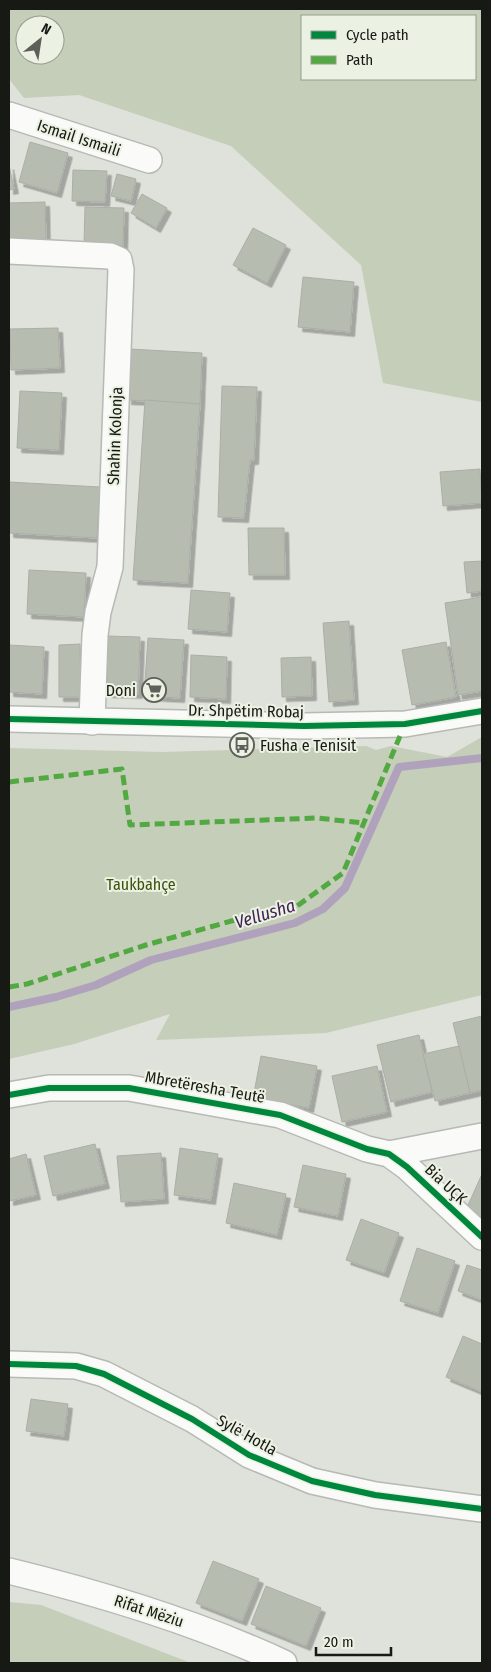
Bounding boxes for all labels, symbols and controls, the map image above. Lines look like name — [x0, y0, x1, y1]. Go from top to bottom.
north arrow — [15, 15, 65, 65]
legend — [301, 15, 476, 80]
text: N — [38, 20, 54, 39]
text: Cycle path — [346, 26, 409, 44]
text: Path — [346, 51, 373, 69]
street label: Ismail Ismaili — [35, 116, 123, 160]
street label: Shahin Kolonja — [104, 386, 126, 485]
supermarket icon: Doni — [141, 677, 167, 703]
place label: Doni — [106, 681, 136, 700]
street label: Dr. Shpëtim Robaj — [188, 700, 304, 722]
bus stop icon: Fusha e Tenisit — [229, 732, 255, 758]
place label: Fusha e Tenisit — [260, 736, 357, 755]
park label: Taukbahçe — [106, 875, 176, 894]
water label: Vellusha — [232, 894, 298, 934]
street label: Mbretëresha Teutë — [144, 1067, 267, 1107]
street label: Bia UÇK — [420, 1160, 471, 1209]
street label: Sylë Hotla — [214, 1411, 281, 1459]
street label: Rifat Mëziu — [112, 1591, 186, 1631]
scale bar — [316, 1624, 391, 1656]
text: 20 m — [324, 1633, 354, 1651]

